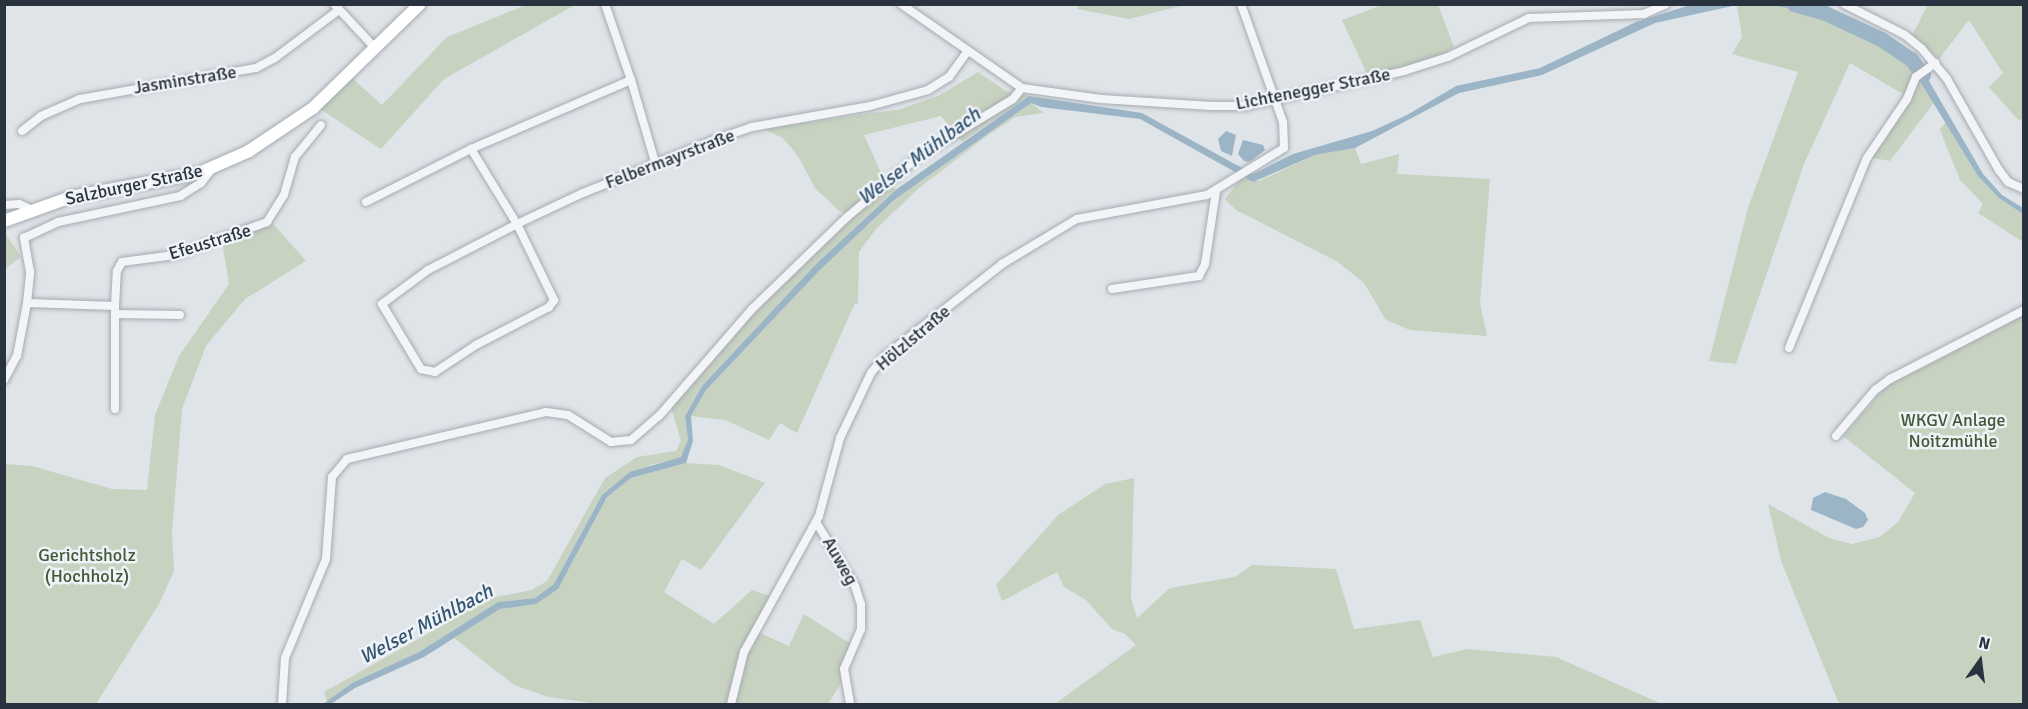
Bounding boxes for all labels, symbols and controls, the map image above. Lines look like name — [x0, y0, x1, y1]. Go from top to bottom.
street label: Jasminstraße — [132, 61, 238, 99]
street label: Lichtenegger Straße — [1234, 63, 1392, 115]
water label: Welser Mühlbach — [853, 102, 985, 210]
street label: Felbermayrstraße — [602, 124, 738, 194]
street label: Salzburger Straße — [63, 160, 205, 210]
street label: Efeustraße — [166, 219, 254, 265]
street label: Hölzlstraße — [871, 301, 955, 375]
park label: WKGV Anlage Noitzmühle — [1900, 410, 2006, 452]
street label: Auweg — [818, 533, 862, 589]
park label: Gerichtsholz (Hochholz) — [38, 545, 136, 588]
water label: Welser Mühlbach — [355, 579, 497, 669]
north arrow — [1950, 631, 2010, 691]
text: N — [1977, 632, 1992, 655]

